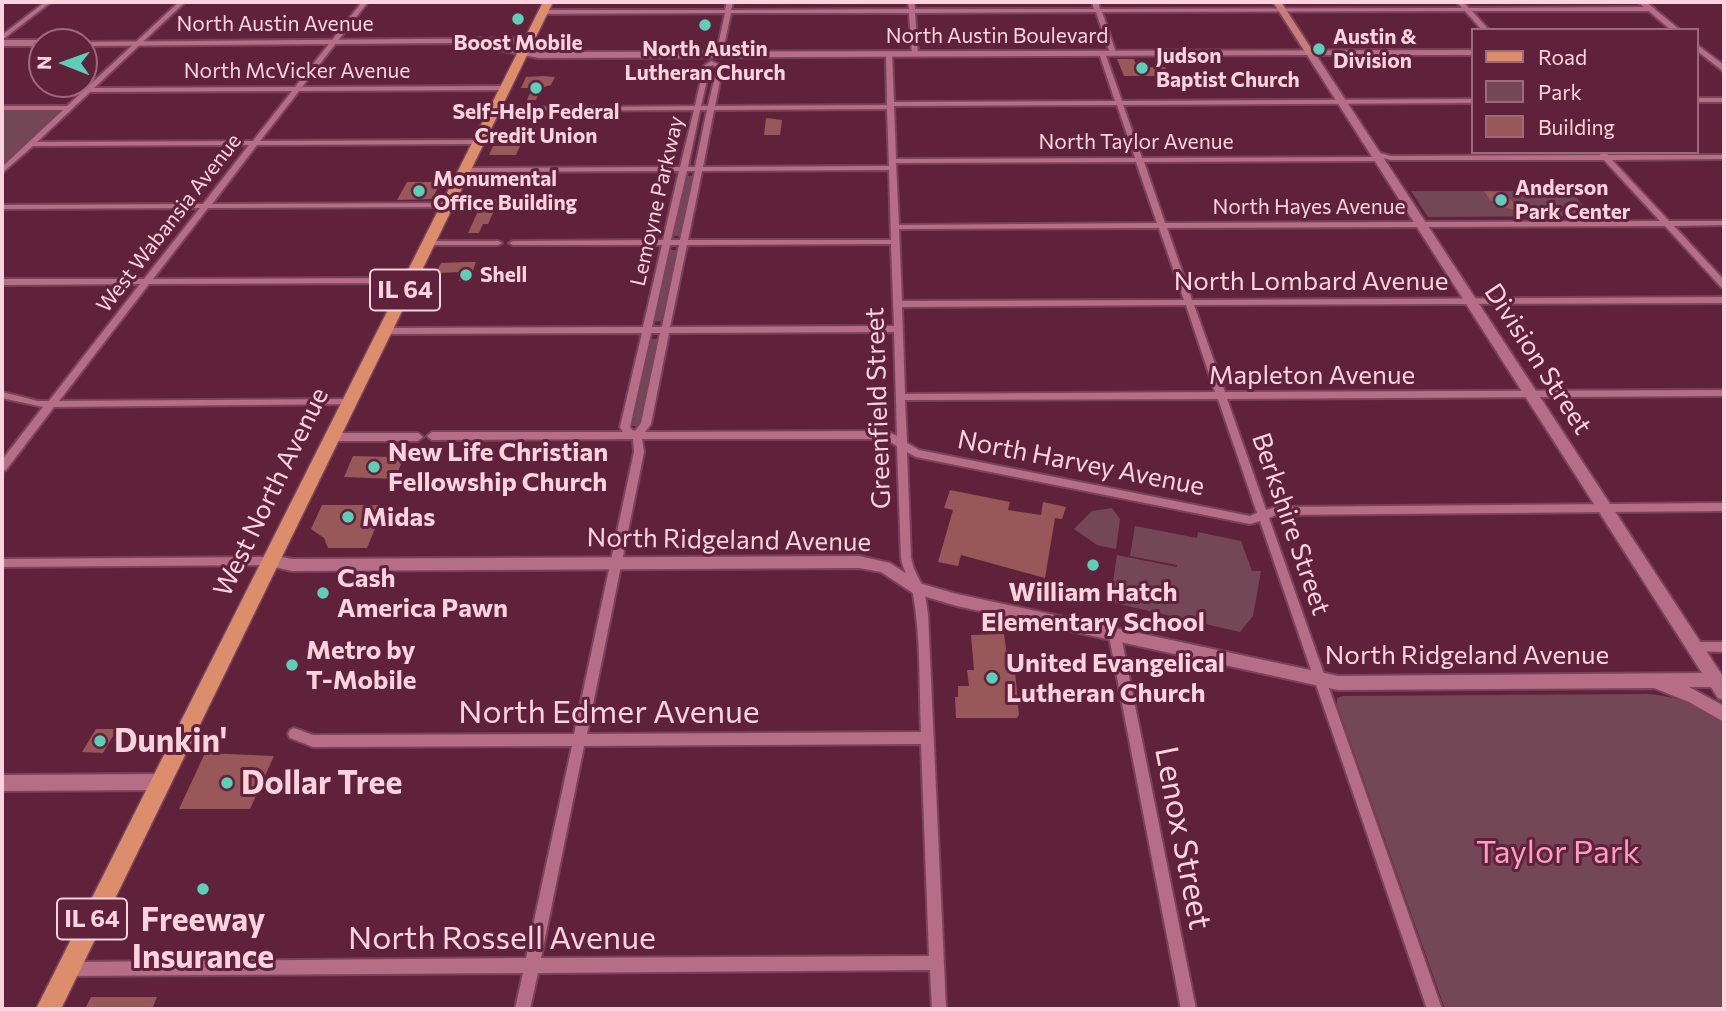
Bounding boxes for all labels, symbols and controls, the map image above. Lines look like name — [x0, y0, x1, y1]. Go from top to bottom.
street label: North Austin Avenue — [176, 11, 374, 37]
marker: Boost Mobile — [510, 11, 526, 27]
marker: North Austin Lutheran Church — [697, 17, 713, 33]
street label: North Austin Boulevard — [886, 23, 1108, 49]
place label: Austin & Division — [1333, 24, 1416, 74]
north arrow — [28, 28, 98, 98]
legend — [1470, 28, 1698, 154]
place label: Boost Mobile — [453, 30, 583, 56]
place label: North Austin Lutheran Church — [624, 36, 786, 86]
marker: Austin & Division — [1311, 41, 1327, 57]
place label: Judson Baptist Church — [1156, 43, 1300, 93]
text: Road — [1538, 44, 1587, 69]
text: N — [32, 55, 55, 70]
street label: North McVicker Avenue — [184, 58, 410, 84]
marker: Judson Baptist Church — [1134, 60, 1150, 76]
text: Park — [1538, 79, 1582, 104]
marker: Self-Help Federal Credit Union — [528, 80, 544, 96]
place label: Self-Help Federal Credit Union — [452, 99, 620, 149]
street label: Lemoyne Parkway — [625, 114, 689, 288]
text: Building — [1538, 114, 1615, 139]
street label: West Wabansia Avenue — [91, 129, 247, 317]
street label: North Taylor Avenue — [1039, 129, 1233, 155]
place label: Monumental Office Building — [433, 166, 577, 216]
place label: Anderson Park Center — [1515, 175, 1630, 225]
marker: Monumental Office Building — [411, 183, 427, 199]
marker: Anderson Park Center — [1493, 192, 1509, 208]
street label: North Hayes Avenue — [1212, 194, 1406, 220]
place label: Shell — [480, 262, 527, 288]
street label: North Lombard Avenue — [1174, 265, 1448, 297]
marker: Shell — [458, 267, 474, 283]
road number: IL 64 — [370, 270, 440, 310]
street label: Division Street — [1478, 278, 1598, 440]
street label: Greenfield Street — [859, 306, 897, 510]
street label: Mapleton Avenue — [1209, 359, 1415, 391]
street label: West North Avenue — [207, 382, 335, 602]
street label: North Harvey Avenue — [955, 424, 1207, 502]
street label: Berkshire Street — [1245, 429, 1337, 619]
place label: New Life Christian Fellowship Church — [388, 436, 608, 498]
marker: New Life Christian Fellowship Church — [366, 459, 382, 475]
place label: Midas — [362, 501, 435, 533]
marker: Midas — [340, 509, 356, 525]
street label: North Ridgeland Avenue — [587, 522, 871, 558]
marker: William Hatch Elementary School — [1085, 557, 1101, 573]
place label: Cash America Pawn — [337, 562, 508, 624]
place label: William Hatch Elementary School — [981, 576, 1205, 638]
marker: Cash America Pawn — [315, 585, 331, 601]
place label: Metro by T-Mobile — [306, 634, 417, 696]
street label: North Ridgeland Avenue — [1325, 639, 1609, 671]
place label: United Evangelical Lutheran Church — [1006, 647, 1225, 708]
marker: Metro by T-Mobile — [284, 657, 300, 673]
marker: United Evangelical Lutheran Church — [984, 670, 1000, 686]
street label: North Edmer Avenue — [458, 693, 760, 731]
place label: Dunkin' — [114, 722, 227, 760]
marker: Dunkin' — [92, 733, 108, 749]
street label: Lenox Street — [1146, 743, 1220, 933]
place label: Dollar Tree — [241, 764, 402, 802]
marker: Dollar Tree — [219, 775, 235, 791]
park label: Taylor Park — [1476, 833, 1640, 871]
marker: Freeway Insurance — [195, 881, 211, 897]
road number: IL 64 — [57, 898, 127, 939]
place label: Freeway Insurance — [132, 901, 274, 976]
street label: North Rossell Avenue — [348, 919, 656, 957]

